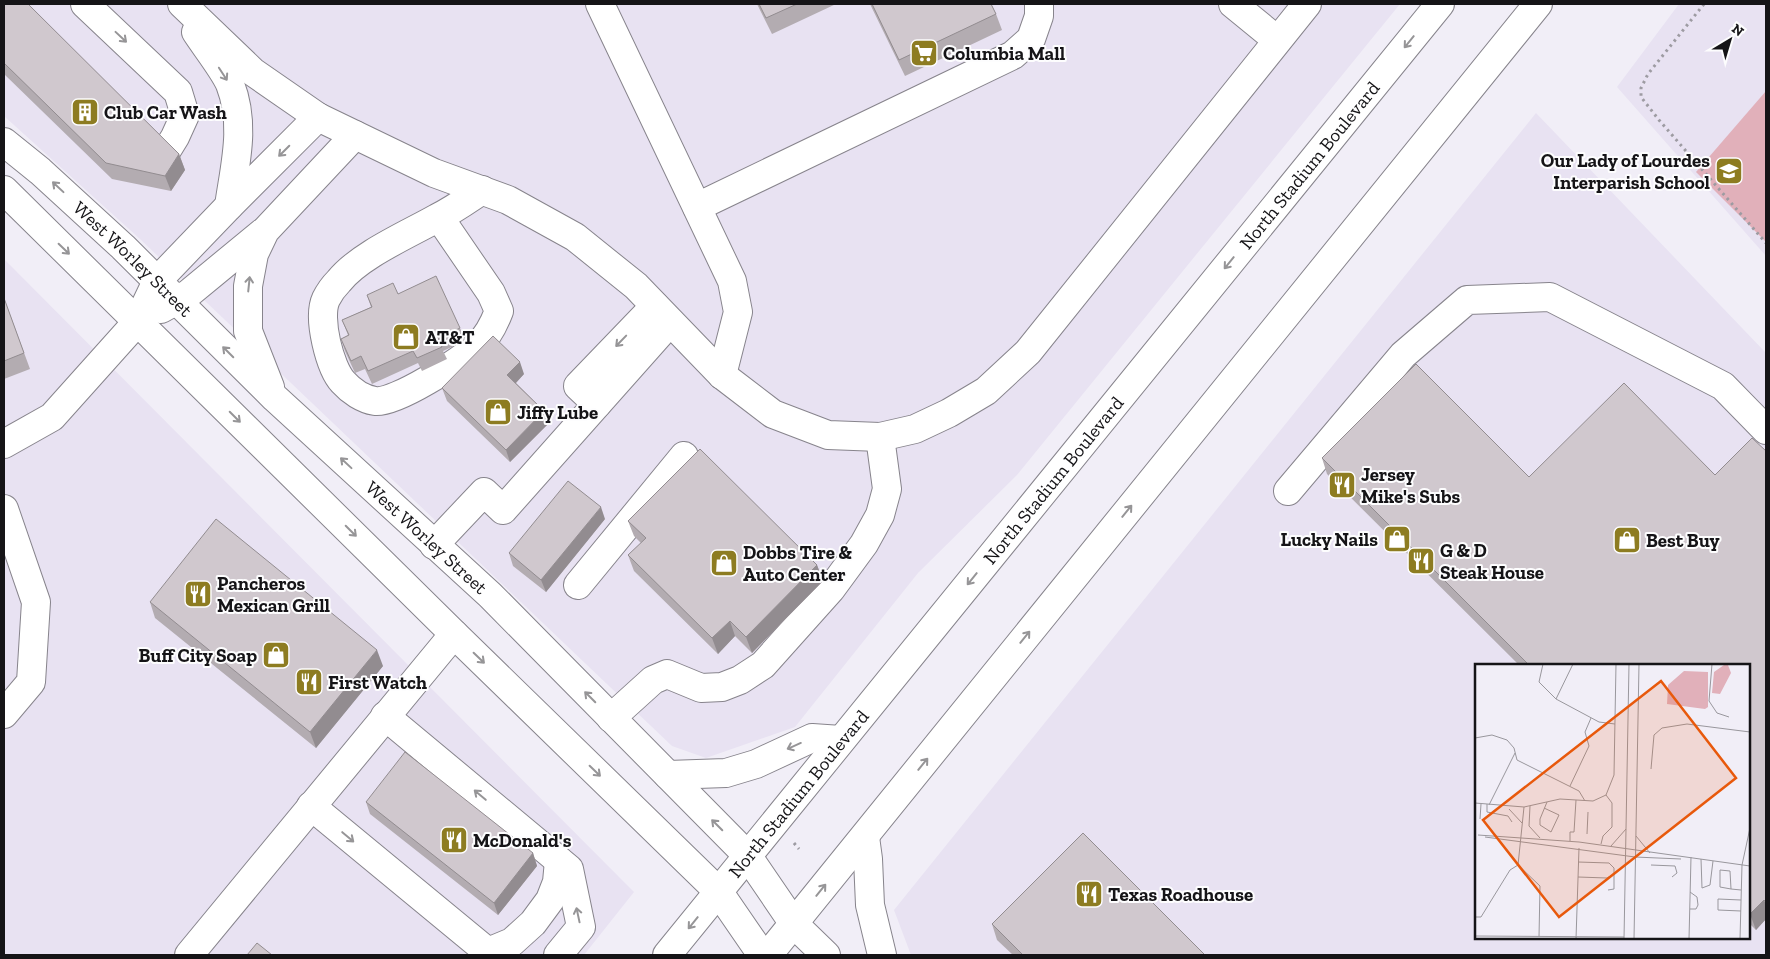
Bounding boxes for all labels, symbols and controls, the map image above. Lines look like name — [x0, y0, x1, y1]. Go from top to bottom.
north arrow — [1705, 15, 1755, 65]
text: N — [1728, 20, 1747, 40]
one-way arrow — [114, 31, 127, 43]
one-way arrow — [1403, 35, 1414, 48]
supermarket icon: Columbia Mall — [909, 38, 939, 68]
place label: Columbia Mall — [943, 42, 1066, 65]
one-way arrow — [218, 67, 229, 81]
street label: North Stadium Boulevard — [1234, 76, 1385, 254]
building icon: Club Car Wash — [70, 97, 100, 127]
place label: Club Car Wash — [104, 101, 227, 124]
one-way arrow — [277, 145, 290, 157]
place label: Our Lady of Lourdes Interparish School — [1541, 149, 1711, 194]
school or university icon: Our Lady of Lourdes Interparish School — [1714, 156, 1744, 186]
one-way arrow — [52, 181, 65, 193]
street label: West Worley Street — [68, 196, 197, 321]
one-way arrow — [57, 243, 70, 255]
one-way arrow — [1224, 256, 1235, 269]
one-way arrow — [244, 277, 254, 293]
shop icon: AT&T — [391, 322, 421, 352]
place label: AT&T — [425, 326, 475, 349]
one-way arrow — [615, 335, 627, 347]
one-way arrow — [223, 346, 235, 358]
street label: North Stadium Boulevard — [978, 391, 1129, 569]
shop icon: Jiffy Lube — [483, 397, 513, 427]
place label: Jiffy Lube — [517, 401, 598, 424]
one-way arrow — [229, 411, 241, 423]
one-way arrow — [340, 457, 353, 469]
place label: Jersey Mike's Subs — [1361, 463, 1460, 508]
restaurant icon: Jersey Mike's Subs — [1327, 470, 1357, 500]
street label: West Worley Street — [361, 476, 492, 599]
one-way arrow — [1122, 505, 1133, 518]
shop icon: Lucky Nails — [1382, 524, 1412, 554]
one-way arrow — [345, 525, 357, 537]
shop icon: Best Buy — [1612, 525, 1642, 555]
place label: Lucky Nails — [1280, 528, 1378, 551]
place label: Best Buy — [1646, 529, 1720, 552]
place label: G & D Steak House — [1440, 539, 1544, 584]
place label: Dobbs Tire & Auto Center — [743, 541, 853, 586]
restaurant icon: G & D Steak House — [1406, 546, 1436, 576]
shop icon: Dobbs Tire & Auto Center — [709, 548, 739, 578]
place label: Pancheros Mexican Grill — [217, 572, 331, 617]
one-way arrow — [966, 572, 977, 585]
restaurant icon: Pancheros Mexican Grill — [183, 579, 213, 609]
one-way arrow — [1020, 631, 1031, 644]
shop icon: Buff City Soap — [261, 640, 291, 670]
place label: Buff City Soap — [139, 644, 257, 667]
one-way arrow — [472, 651, 484, 663]
inset map — [1475, 664, 1750, 939]
restaurant icon: First Watch — [294, 667, 324, 697]
place label: First Watch — [328, 671, 427, 694]
one-way arrow — [584, 690, 596, 703]
street label: North Stadium Boulevard — [724, 705, 874, 882]
one-way arrow — [787, 741, 802, 751]
one-way arrow — [918, 758, 929, 771]
one-way arrow — [589, 765, 601, 777]
one-way arrow — [474, 790, 487, 801]
one-way arrow — [711, 819, 723, 831]
restaurant icon: McDonald's — [439, 825, 469, 855]
place label: McDonald's — [473, 829, 572, 852]
one-way arrow — [342, 831, 355, 842]
restaurant icon: Texas Roadhouse — [1074, 879, 1104, 909]
place label: Texas Roadhouse — [1108, 883, 1253, 906]
one-way arrow — [816, 884, 827, 897]
one-way arrow — [573, 907, 582, 923]
one-way arrow — [688, 916, 699, 929]

